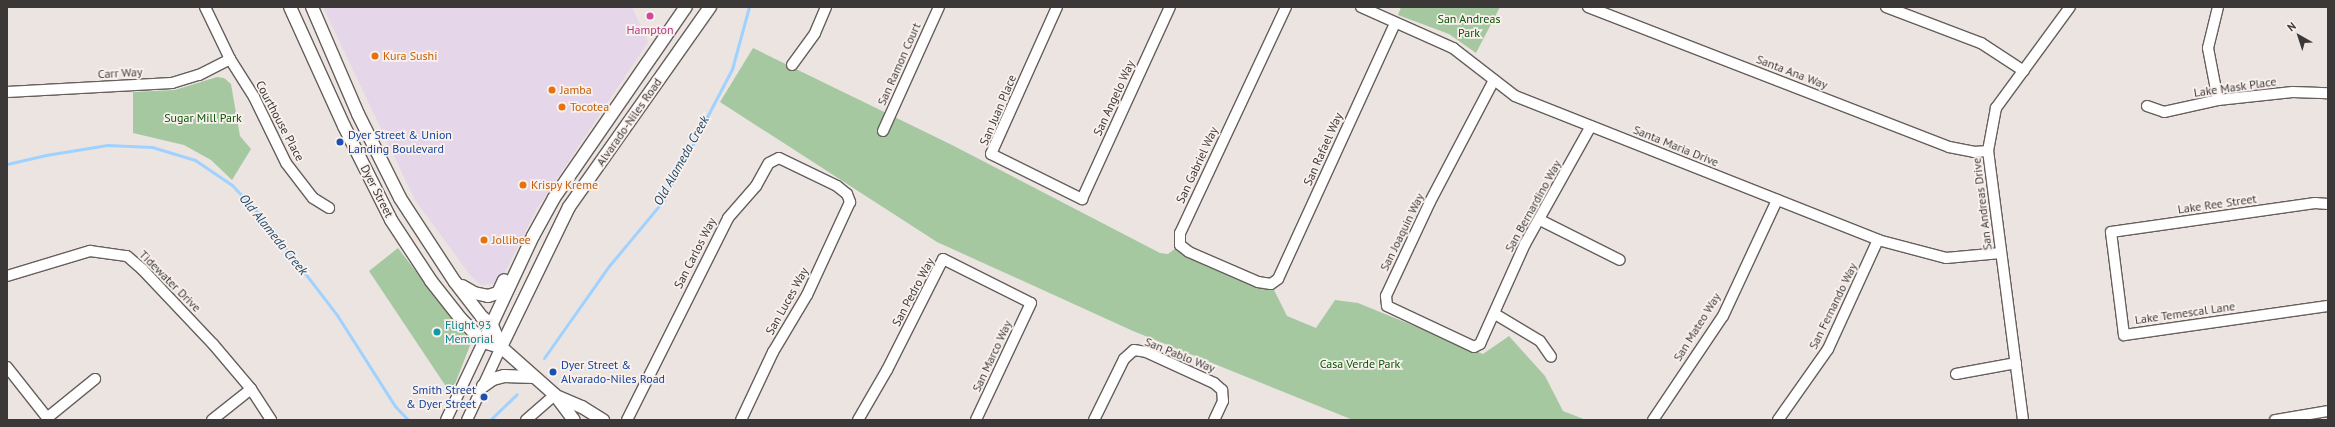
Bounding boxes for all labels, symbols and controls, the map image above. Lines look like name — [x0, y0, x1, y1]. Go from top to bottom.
marker: Hampton — [645, 11, 655, 21]
park label: San Andreas Park — [1437, 12, 1501, 40]
north arrow — [2279, 16, 2319, 56]
text: N — [2284, 19, 2299, 34]
street label: San Ramon Court — [874, 20, 924, 108]
place label: Hampton — [626, 23, 674, 37]
place label: Kura Sushi — [383, 49, 437, 63]
marker: Kura Sushi — [370, 51, 380, 61]
street label: Santa Ana Way — [1754, 52, 1830, 92]
street label: San Angelo Way — [1090, 58, 1138, 138]
street label: Carr Way — [97, 65, 143, 81]
street label: San Juan Place — [977, 73, 1019, 147]
street label: Lake Mask Place — [2193, 74, 2277, 100]
street label: Alvarado-Niles Road — [593, 75, 665, 169]
street label: Courthouse Place — [253, 78, 307, 164]
place label: Jamba — [560, 83, 592, 97]
marker: Jamba — [547, 85, 557, 95]
place label: Tocotea — [570, 100, 609, 114]
marker: Tocotea — [557, 102, 567, 112]
street label: San Rafael Way — [1300, 110, 1346, 188]
park label: Sugar Mill Park — [164, 111, 242, 125]
water label: Old Alameda Creek — [651, 113, 713, 209]
street label: Santa Maria Drive — [1631, 122, 1721, 170]
street label: San Gabriel Way — [1173, 124, 1221, 206]
place label: Dyer Street & Union Landing Boulevard — [348, 128, 452, 156]
marker: Dyer Street & Union Landing Boulevard — [335, 137, 345, 147]
street label: San Andreas Drive — [1969, 157, 1995, 251]
street label: San Bernardino Way — [1502, 158, 1564, 254]
street label: Dyer Street — [358, 162, 396, 220]
place label: Krispy Kreme — [531, 178, 598, 192]
marker: Krispy Kreme — [518, 180, 528, 190]
water label: Old Alameda Creek — [235, 191, 311, 279]
street label: San Joaquin Way — [1377, 191, 1427, 273]
street label: Lake Ree Street — [2177, 191, 2257, 217]
street label: San Carlos Way — [671, 215, 719, 291]
place label: Jollibee — [492, 233, 531, 247]
marker: Jollibee — [479, 235, 489, 245]
street label: Tidewater Drive — [136, 247, 204, 315]
street label: San Pedro Way — [889, 255, 937, 329]
street label: San Fernando Way — [1806, 260, 1860, 352]
street label: San Luces Way — [763, 265, 811, 337]
street label: San Mateo Way — [1670, 290, 1724, 364]
street label: Lake Temescal Lane — [2134, 299, 2236, 327]
place label: Flight 93 Memorial — [445, 318, 494, 346]
street label: San Marco Way — [969, 318, 1015, 394]
marker: Flight 93 Memorial — [432, 327, 442, 337]
street label: San Pablo Way — [1143, 334, 1217, 376]
park label: Casa Verde Park — [1320, 357, 1400, 371]
place label: Dyer Street & Alvarado-Niles Road — [561, 358, 665, 386]
marker: Dyer Street & Alvarado-Niles Road — [548, 367, 558, 377]
place label: Smith Street & Dyer Street — [406, 383, 476, 411]
marker: Smith Street & Dyer Street — [479, 392, 489, 402]

